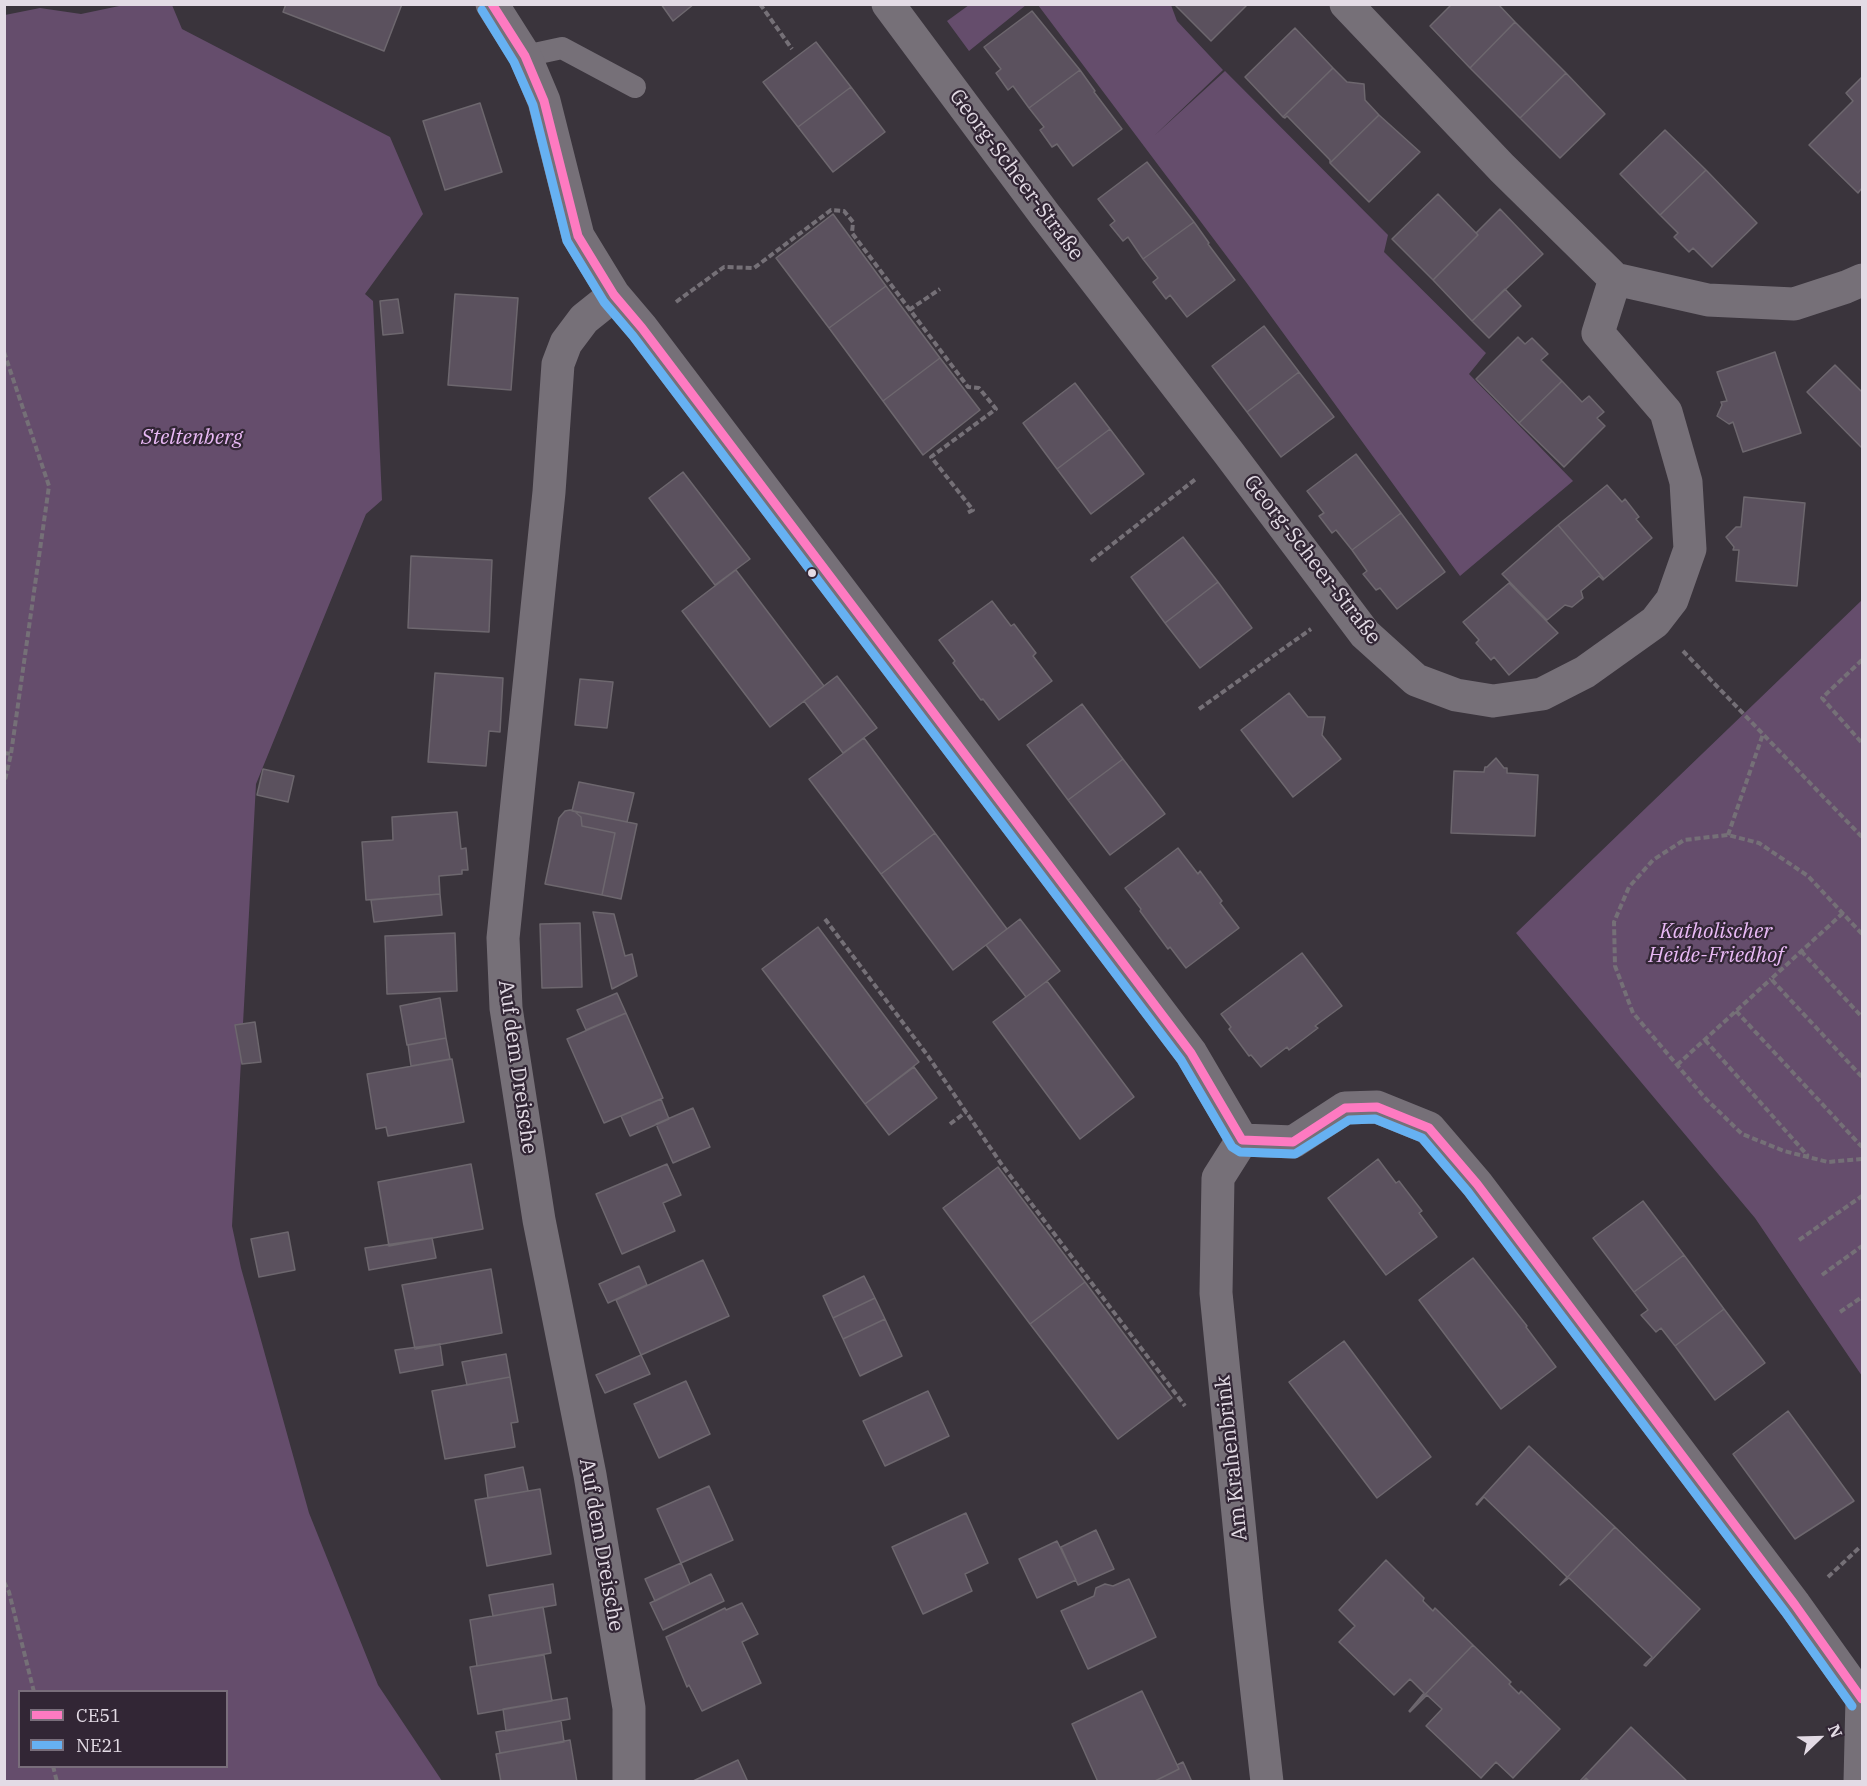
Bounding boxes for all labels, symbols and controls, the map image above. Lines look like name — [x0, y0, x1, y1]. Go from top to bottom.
street label: Georg-Scheer-Straße — [943, 84, 1089, 266]
park label: Steltenberg — [141, 425, 243, 451]
street label: Georg-Scheer-Straße — [1238, 470, 1386, 650]
unlabelled marker — [806, 567, 818, 579]
park label: Katholischer Heide-Friedhof — [1648, 919, 1784, 969]
street label: Auf dem Dreische — [492, 978, 542, 1156]
street label: Am Krahenbrink — [1211, 1374, 1253, 1542]
street label: Auf dem Dreische — [573, 1456, 629, 1634]
legend — [18, 1690, 228, 1768]
text: CE51 — [76, 1704, 121, 1727]
north arrow — [1789, 1708, 1849, 1768]
text: N — [1824, 1721, 1847, 1741]
text: NE21 — [76, 1734, 123, 1757]

